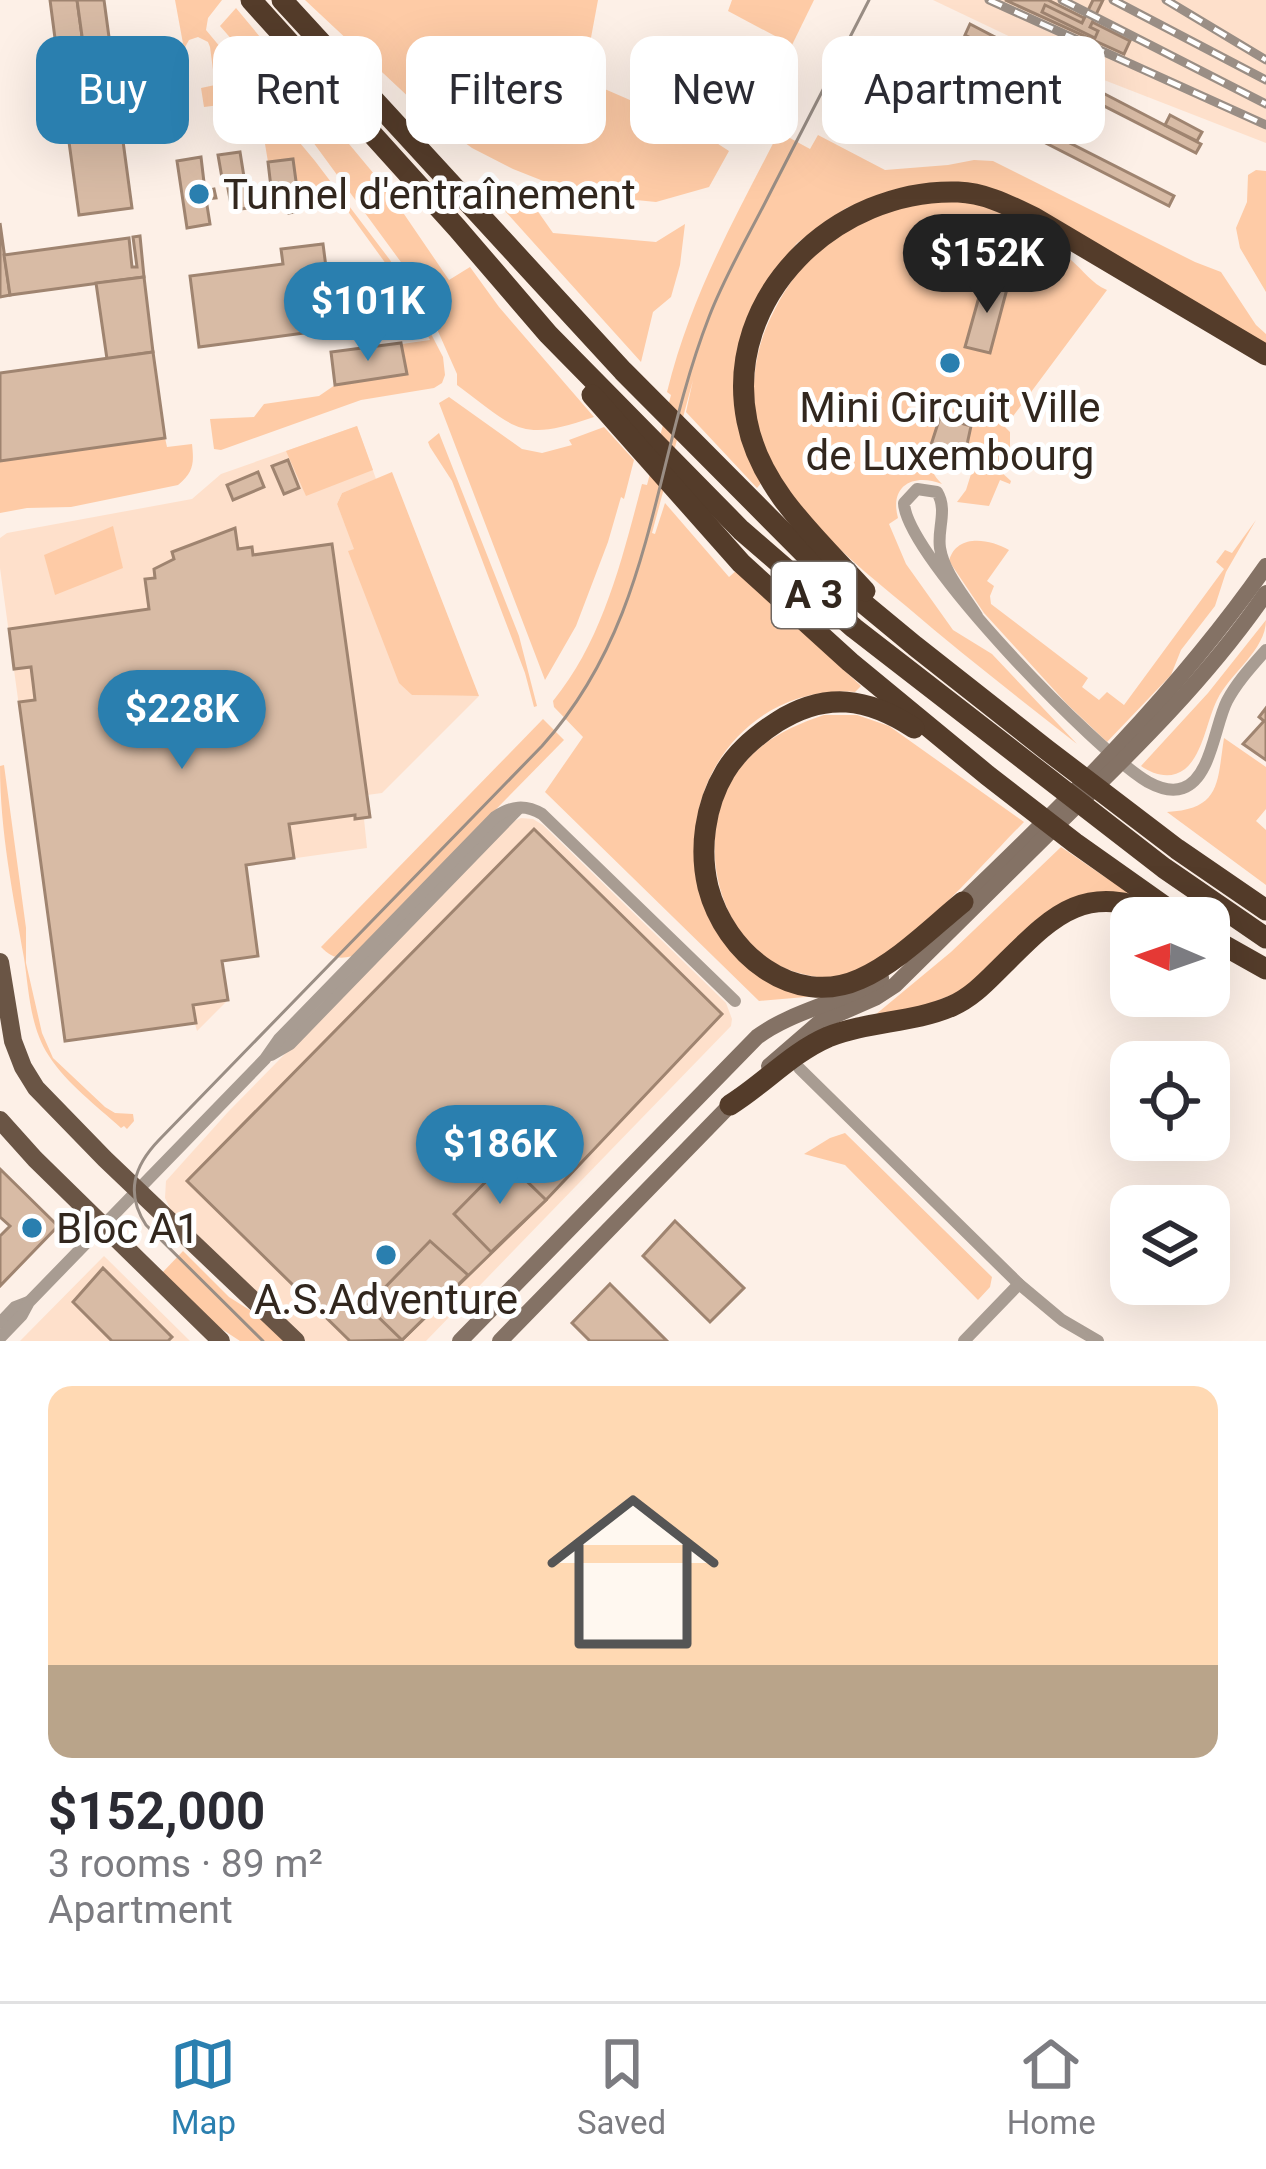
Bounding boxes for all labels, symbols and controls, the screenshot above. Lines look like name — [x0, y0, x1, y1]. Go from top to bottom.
chip: Buy — [36, 36, 189, 144]
chip: Rent — [213, 36, 382, 144]
chip: Filters — [406, 36, 606, 144]
chip: New — [630, 36, 798, 144]
chip: Apartment — [822, 36, 1105, 144]
place label: Tunnel d'entraînement — [223, 170, 636, 219]
marker: Tunnel d'entraînement — [186, 181, 212, 207]
pin: $152K — [903, 214, 1071, 316]
text: $152K — [930, 230, 1044, 276]
pin: $101K — [284, 262, 452, 364]
text: $101K — [311, 278, 425, 324]
marker: Mini Circuit Ville de Luxembourg — [937, 350, 963, 376]
place label: Mini Circuit Ville de Luxembourg — [799, 383, 1101, 480]
road number: A 3 — [772, 562, 856, 628]
pin: $228K — [98, 670, 266, 772]
text: $228K — [125, 686, 239, 732]
north arrow — [1110, 897, 1230, 1017]
map controls — [1110, 897, 1230, 1305]
button: locate — [1110, 1041, 1230, 1161]
pin: $186K — [416, 1105, 584, 1207]
text: $186K — [443, 1121, 557, 1167]
button: layers — [1110, 1185, 1230, 1305]
place label: Bloc A1 — [56, 1204, 200, 1253]
marker: Bloc A1 — [19, 1215, 45, 1241]
marker: A.S.Adventure — [373, 1242, 399, 1268]
place label: A.S.Adventure — [254, 1275, 518, 1324]
icon: home — [525, 1464, 741, 1680]
text: $152,000 — [48, 1782, 265, 1841]
text: 3 rooms · 89 m² — [48, 1841, 323, 1887]
text: Apartment — [48, 1887, 233, 1933]
tab: Map — [170, 2031, 236, 2142]
tab: Saved — [577, 2031, 666, 2142]
tab: Home — [1007, 2031, 1096, 2142]

